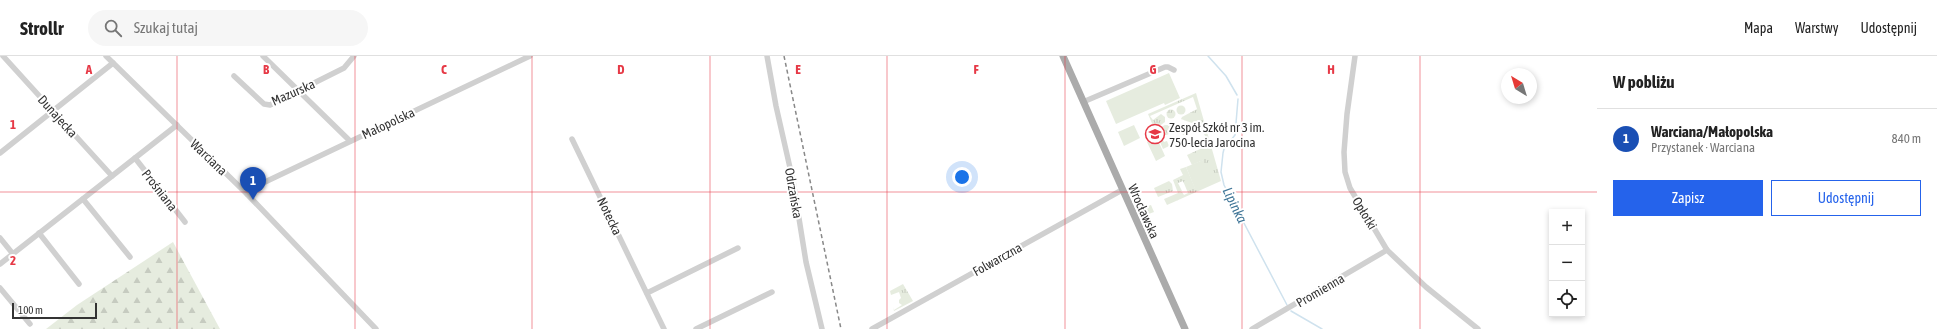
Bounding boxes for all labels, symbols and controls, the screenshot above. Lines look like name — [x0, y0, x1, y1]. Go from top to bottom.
search box — [88, 10, 368, 46]
text: Strollr — [20, 17, 64, 39]
icon: search — [102, 17, 124, 39]
text: Szukaj tutaj — [134, 19, 198, 36]
text: Mapa — [1744, 20, 1773, 36]
text: Warstwy — [1795, 20, 1838, 36]
text: Udostępnij — [1860, 20, 1917, 36]
text: A — [85, 62, 93, 77]
text: B — [263, 62, 270, 77]
text: C — [441, 62, 447, 77]
text: D — [617, 62, 625, 77]
text: E — [795, 62, 801, 77]
text: F — [973, 62, 979, 77]
text: G — [1150, 62, 1157, 77]
text: H — [1327, 62, 1335, 77]
north arrow — [1501, 68, 1537, 104]
text: W pobliżu — [1613, 72, 1675, 92]
street label: Mazurska — [269, 76, 317, 109]
street label: Dunajecka — [35, 92, 80, 140]
street label: Małopolska — [360, 105, 417, 142]
text: 1 — [10, 117, 16, 132]
place label: Zespół Szkół nr 3 im. 750-lecia Jarocina — [1169, 120, 1264, 150]
school or university icon: Zespół Szkół nr 3 im. 750-lecia Jarocina — [1144, 123, 1166, 145]
text: Warciana/Małopolska — [1651, 123, 1773, 140]
text: 1 — [1623, 131, 1629, 146]
text: 840 m — [1892, 131, 1921, 146]
street label: Warciana — [187, 136, 230, 178]
text: Przystanek · Warciana — [1651, 140, 1755, 155]
street label: Prośniana — [139, 167, 180, 214]
pin: 1 — [240, 167, 266, 200]
street label: Odrzańska — [782, 167, 805, 219]
your location — [952, 167, 972, 187]
button: Zapisz — [1613, 180, 1763, 216]
button: Udostępnij — [1771, 180, 1921, 216]
street label: Wrocławska — [1125, 182, 1162, 241]
water label: Lipinka — [1220, 185, 1251, 226]
street label: Opłotki — [1349, 194, 1380, 232]
street label: Notecka — [594, 195, 625, 237]
map controls — [1549, 209, 1585, 317]
button: + — [1549, 209, 1585, 245]
street label: Folwarczna — [970, 240, 1024, 279]
button: − — [1549, 245, 1585, 281]
text: 2 — [10, 253, 16, 268]
street label: Promienna — [1293, 271, 1347, 310]
button: locate — [1549, 281, 1585, 317]
scale bar — [12, 301, 97, 320]
text: 100 m — [18, 304, 43, 316]

